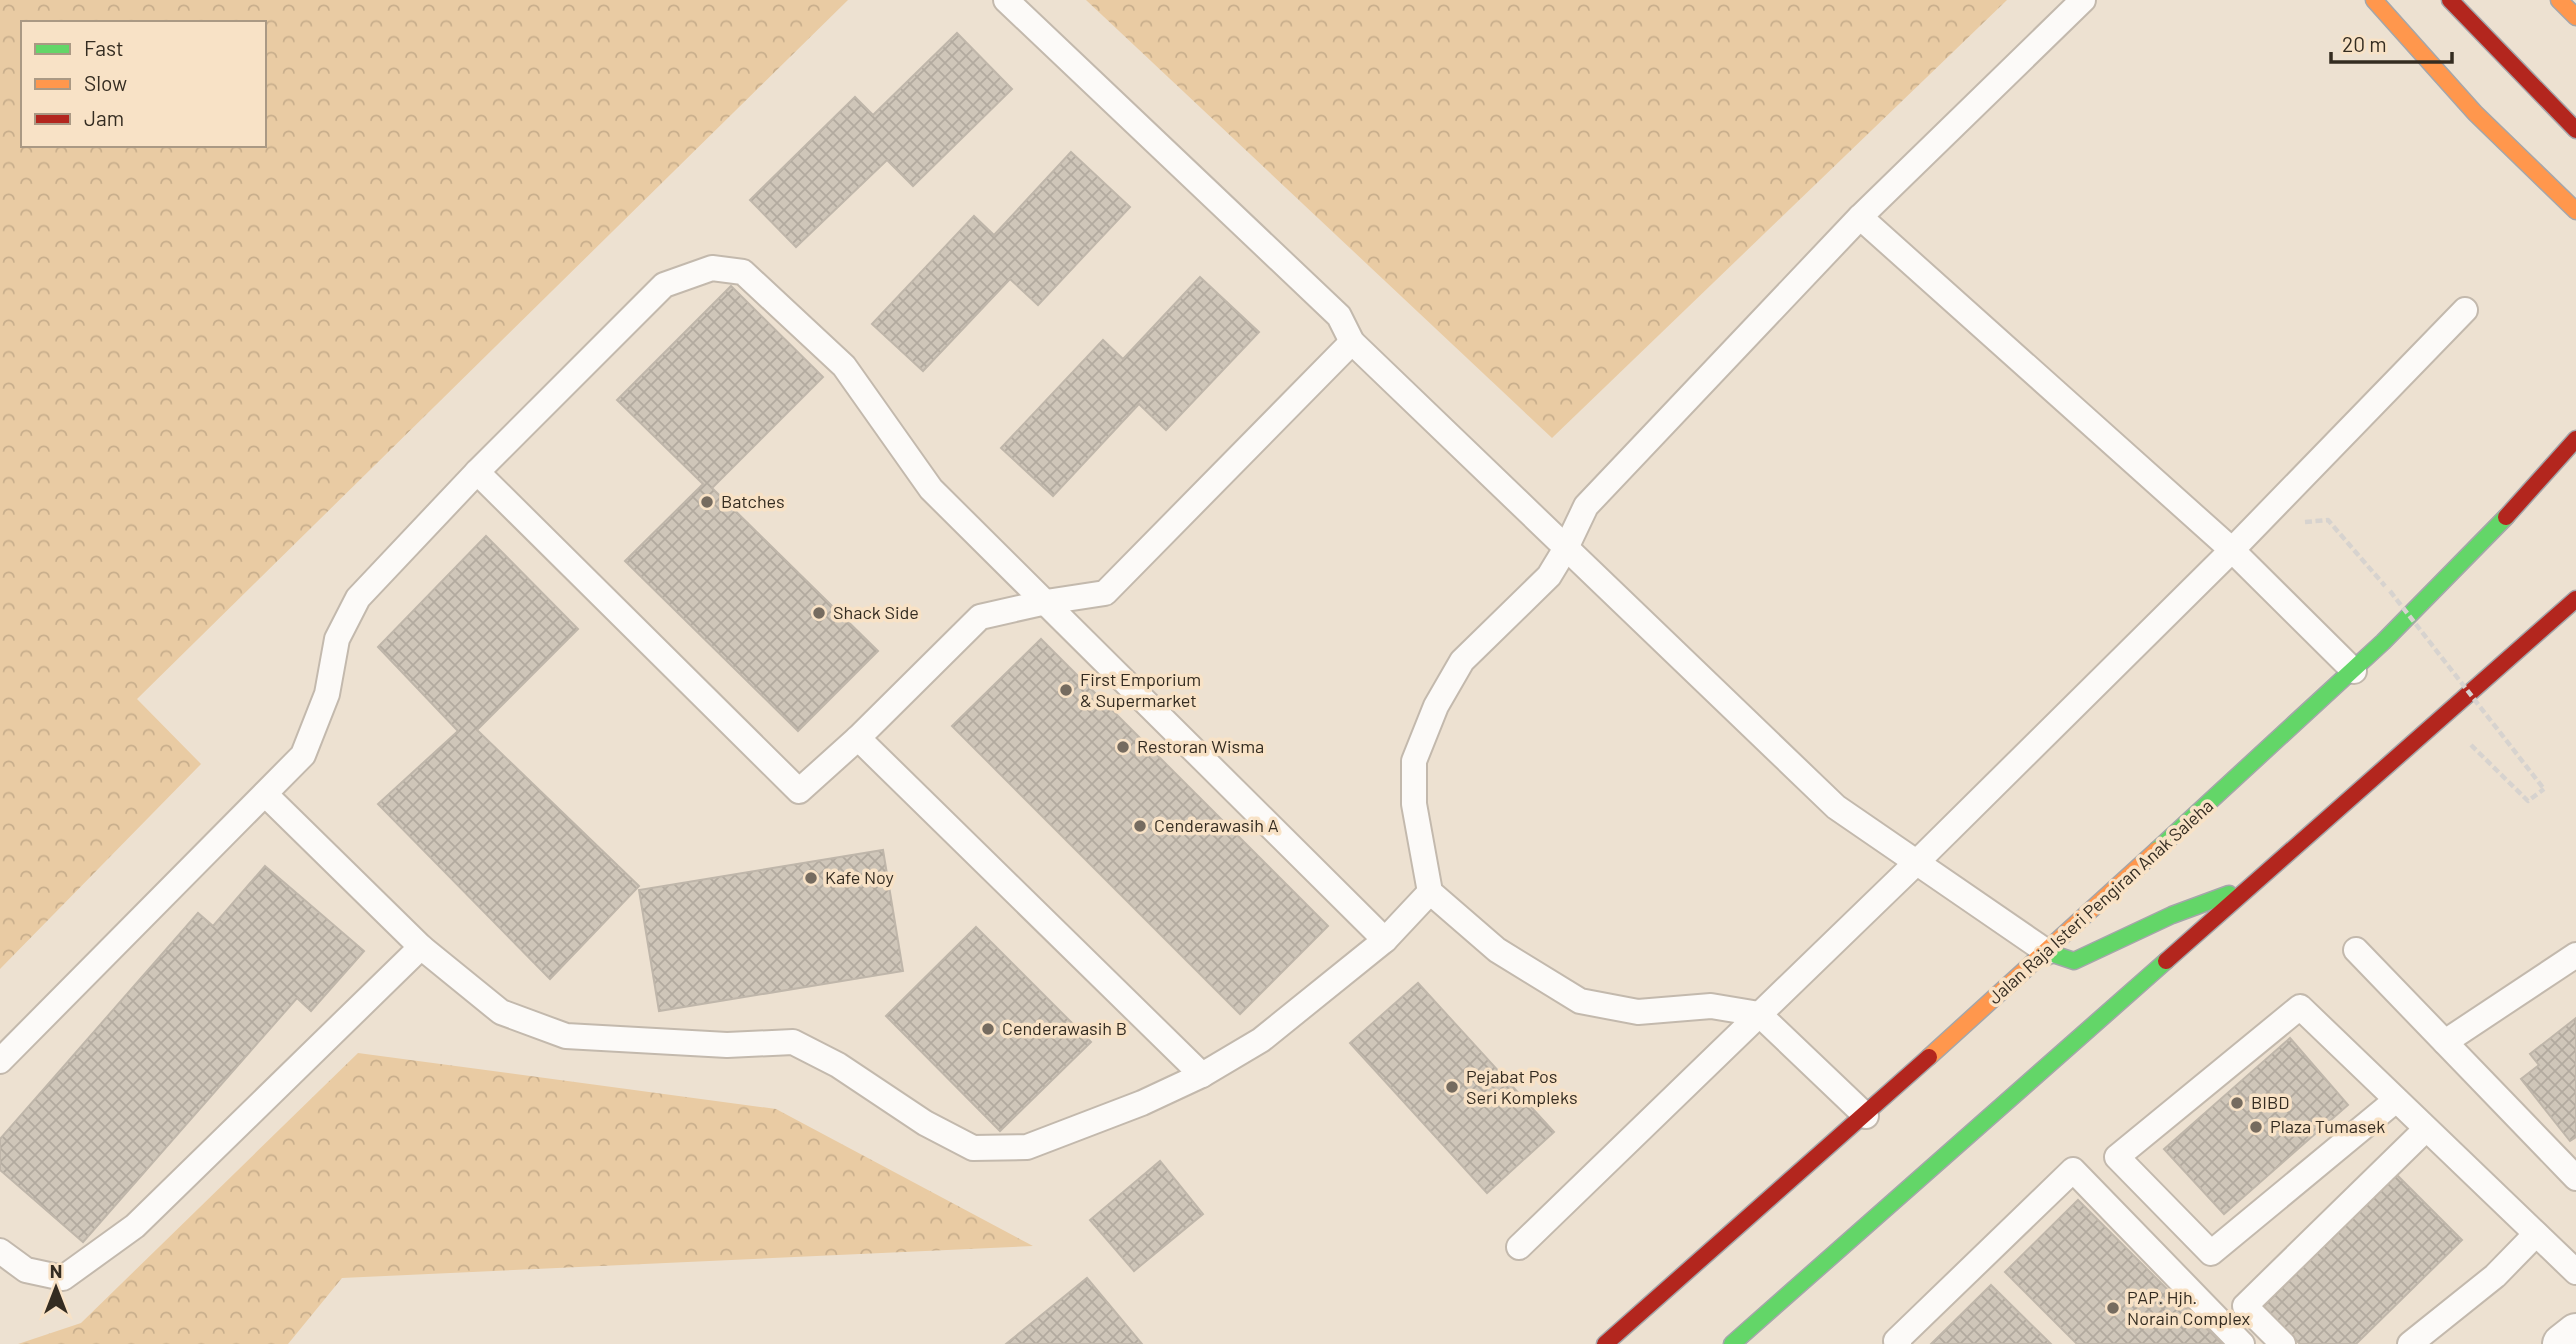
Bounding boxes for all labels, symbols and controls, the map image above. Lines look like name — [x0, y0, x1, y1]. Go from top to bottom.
legend — [21, 21, 266, 147]
scale bar — [2331, 21, 2452, 65]
text: 20 m — [2342, 31, 2387, 56]
text: Fast — [84, 35, 124, 60]
text: Slow — [84, 70, 127, 95]
text: Jam — [84, 105, 124, 130]
place label: Batches — [721, 490, 785, 512]
marker: Batches — [699, 494, 715, 510]
place label: Shack Side — [833, 601, 919, 623]
marker: Shack Side — [811, 605, 827, 621]
place label: First Emporium & Supermarket — [1080, 668, 1201, 711]
marker: First Emporium & Supermarket — [1058, 682, 1074, 698]
place label: Restoran Wisma — [1137, 735, 1264, 757]
marker: Restoran Wisma — [1115, 739, 1131, 755]
street label: Jalan Raja Isteri Pengiran Anak Saleha — [1983, 794, 2217, 1008]
place label: Cenderawasih A — [1154, 814, 1279, 836]
marker: Cenderawasih A — [1132, 818, 1148, 834]
place label: Kafe Noy — [825, 866, 894, 888]
marker: Kafe Noy — [803, 870, 819, 886]
place label: Cenderawasih B — [1002, 1017, 1127, 1039]
marker: Cenderawasih B — [980, 1021, 996, 1037]
place label: Pejabat Pos Seri Kompleks — [1466, 1065, 1578, 1108]
marker: Pejabat Pos Seri Kompleks — [1444, 1079, 1460, 1095]
place label: BIBD — [2251, 1091, 2289, 1113]
marker: BIBD — [2229, 1095, 2245, 1111]
place label: Plaza Tumasek — [2270, 1115, 2385, 1137]
marker: Plaza Tumasek — [2248, 1119, 2264, 1135]
north arrow — [21, 1253, 91, 1323]
text: N — [50, 1259, 62, 1282]
place label: PAP. Hjh. Norain Complex — [2127, 1286, 2251, 1329]
marker: PAP. Hjh. Norain Complex — [2105, 1300, 2121, 1316]

